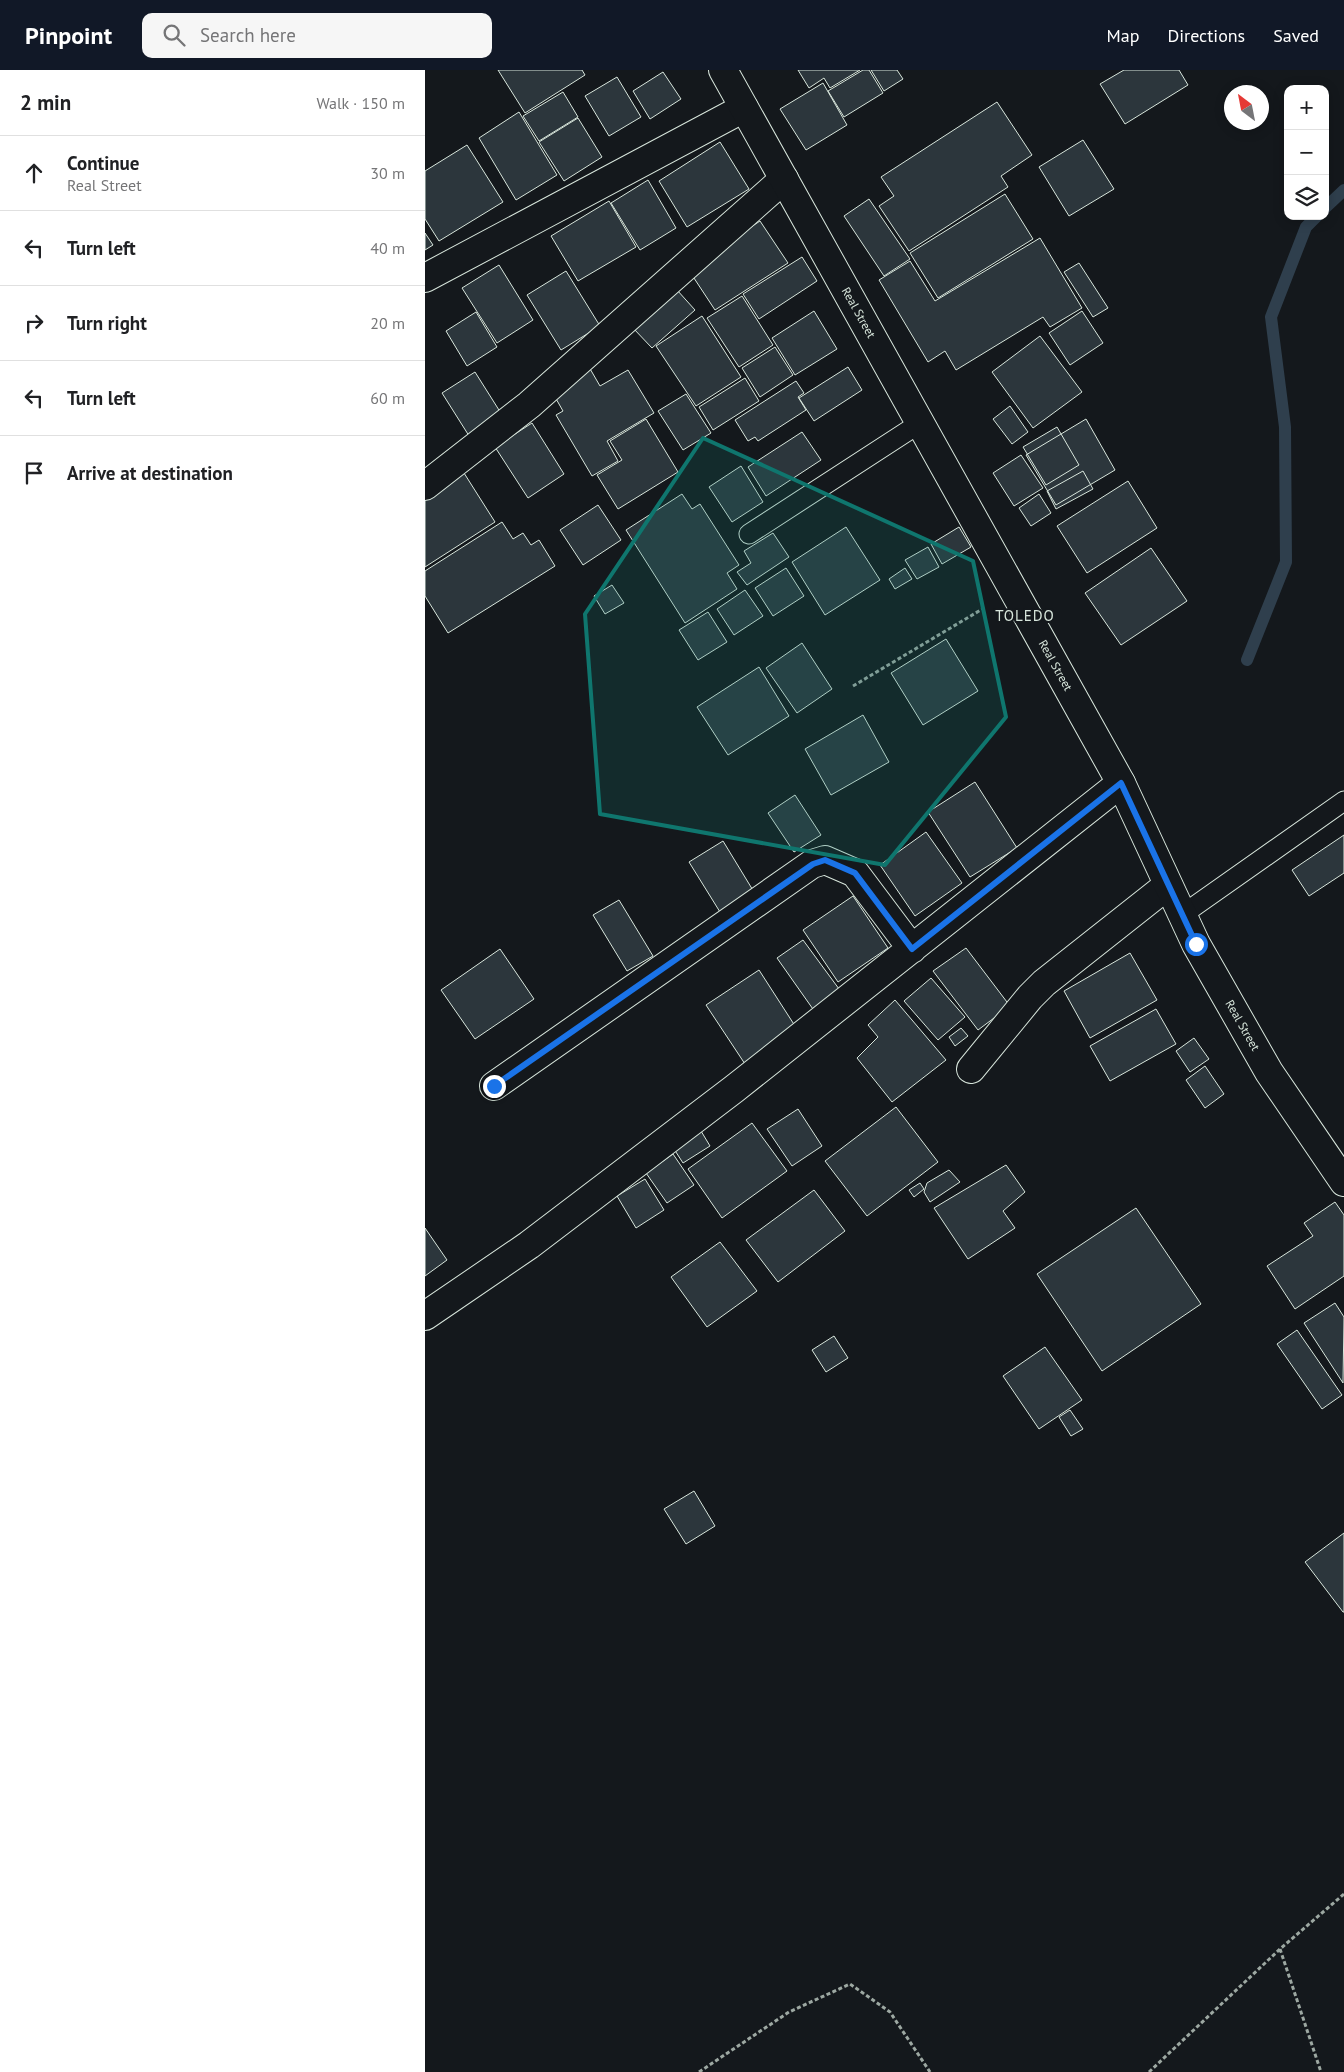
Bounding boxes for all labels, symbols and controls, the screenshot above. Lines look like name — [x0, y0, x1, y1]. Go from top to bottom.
search box — [142, 13, 492, 58]
text: Pinpoint — [25, 20, 112, 51]
icon: search — [160, 21, 188, 49]
text: Search here — [200, 23, 296, 47]
text: Map — [1107, 24, 1139, 47]
text: Directions — [1167, 24, 1245, 47]
text: Saved — [1273, 24, 1319, 47]
north arrow — [1224, 85, 1269, 130]
map controls — [1284, 85, 1329, 220]
button: + — [1284, 85, 1329, 130]
text: 2 min — [20, 89, 71, 116]
text: Walk · 150 m — [316, 93, 405, 113]
button: − — [1284, 130, 1329, 175]
text: Continue — [67, 151, 139, 175]
icon: ahead — [20, 159, 48, 187]
text: 30 m — [370, 163, 405, 183]
text: Real Street — [67, 175, 142, 195]
button: layers — [1284, 175, 1329, 220]
icon: left — [20, 234, 48, 262]
text: Turn left — [67, 236, 136, 260]
text: 40 m — [370, 238, 405, 258]
street label: Real Street — [839, 284, 879, 341]
icon: right — [20, 309, 48, 337]
text: Turn right — [67, 311, 147, 335]
text: 20 m — [370, 313, 405, 333]
icon: left — [20, 384, 48, 412]
text: Turn left — [67, 386, 136, 410]
text: 60 m — [370, 388, 405, 408]
icon: arrive — [20, 459, 48, 487]
text: Arrive at destination — [67, 461, 233, 485]
district label: TOLEDO — [995, 606, 1055, 625]
street label: Real Street — [1036, 637, 1076, 693]
route start — [1185, 933, 1208, 956]
street label: Real Street — [1223, 997, 1263, 1053]
route end — [483, 1075, 506, 1098]

